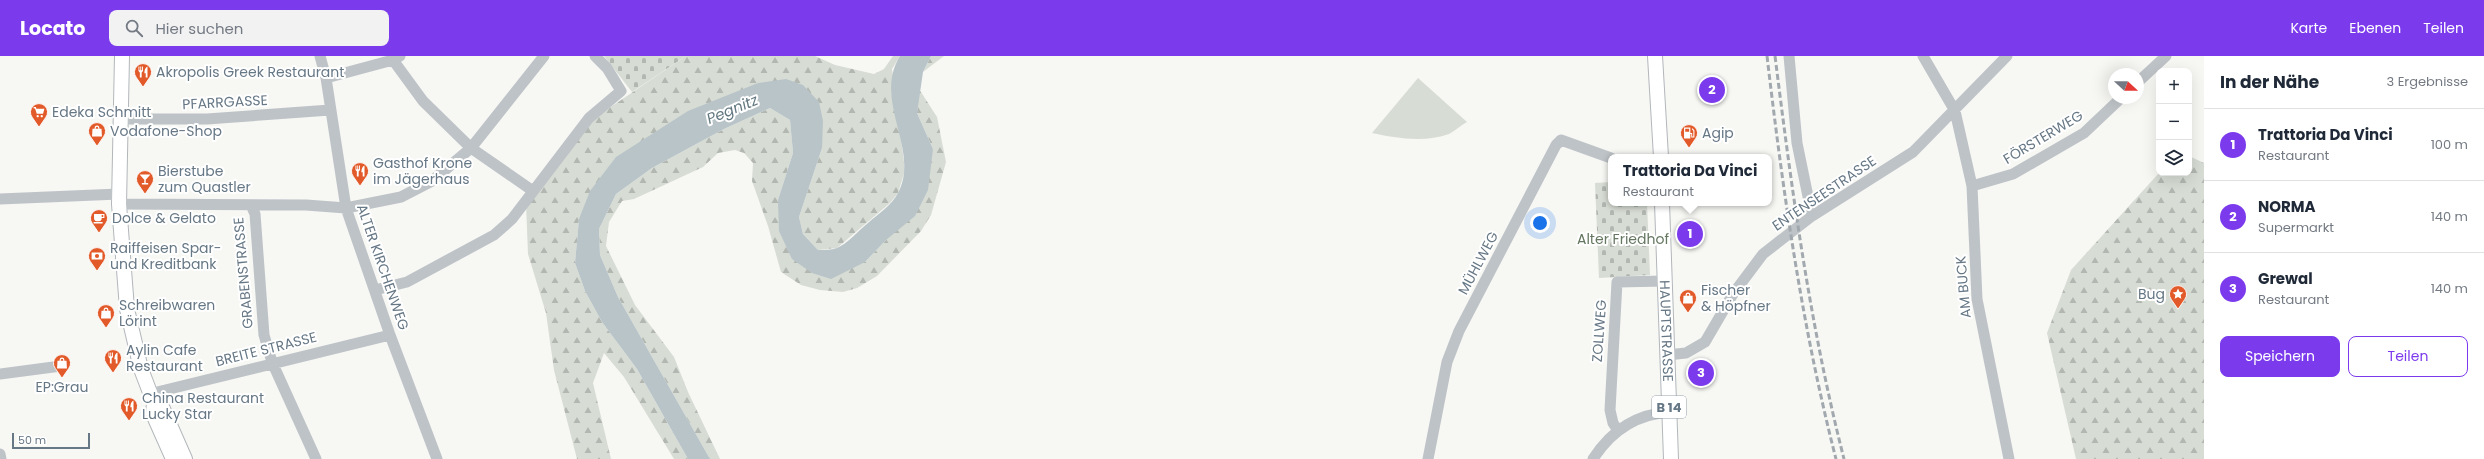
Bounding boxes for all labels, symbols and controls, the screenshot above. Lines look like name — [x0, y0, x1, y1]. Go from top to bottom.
search box — [109, 10, 389, 46]
text: Locato — [20, 15, 85, 42]
icon: search — [123, 17, 145, 39]
text: Hier suchen — [155, 18, 243, 39]
text: Karte — [2290, 18, 2327, 38]
text: Ebenen — [2349, 18, 2401, 38]
text: Teilen — [2423, 18, 2464, 38]
restaurant icon: Akropolis Greek Restaurant — [133, 62, 153, 87]
place label: Akropolis Greek Restaurant — [156, 62, 344, 82]
north arrow — [2108, 68, 2144, 104]
map controls — [2156, 68, 2192, 176]
button: + — [2156, 68, 2192, 104]
text: In der Nähe — [2220, 70, 2319, 94]
text: 3 Ergebnisse — [2387, 72, 2468, 91]
pin: 2 — [1699, 75, 1725, 105]
water label: Pegnitz — [703, 89, 761, 129]
street label: PFARRGASSE — [182, 90, 268, 114]
supermarket icon: Edeka Schmitt — [29, 102, 49, 127]
place label: Edeka Schmitt — [52, 102, 151, 122]
button: − — [2156, 104, 2192, 140]
street label: FÖRSTERWEG — [1999, 105, 2087, 169]
shop icon: Vodafone-Shop — [87, 121, 107, 146]
place label: Vodafone-Shop — [110, 121, 222, 141]
fuel station icon: Agip — [1679, 123, 1699, 148]
place label: Agip — [1702, 123, 1734, 143]
text: Trattoria Da Vinci — [2258, 124, 2393, 145]
text: 1 — [2231, 135, 2235, 154]
text: 100 m — [2431, 135, 2468, 154]
button: layers — [2156, 140, 2192, 176]
text: Restaurant — [2258, 146, 2329, 165]
street label: ENTENSEESTRASSE — [1768, 151, 1880, 235]
place label: Gasthof Krone im Jägerhaus — [373, 153, 473, 189]
popup — [1608, 154, 1772, 206]
text: Trattoria Da Vinci — [1623, 160, 1757, 181]
place label: Bierstube zum Quastler — [158, 161, 251, 197]
restaurant icon: Gasthof Krone im Jägerhaus — [350, 161, 370, 186]
bar icon: Bierstube zum Quastler — [135, 169, 155, 194]
text: Restaurant — [1623, 182, 1694, 201]
text: NORMA — [2258, 196, 2316, 217]
street label: ALTER KIRCHENWEG — [352, 201, 414, 333]
text: 2 — [2229, 207, 2237, 226]
text: 140 m — [2431, 207, 2468, 226]
cafe icon: Dolce & Gelato — [89, 208, 109, 233]
place label: Dolce & Gelato — [112, 208, 216, 228]
your location — [1530, 213, 1550, 233]
street label: GRABENSTRASSE — [228, 216, 258, 330]
text: Supermarkt — [2258, 218, 2334, 237]
pin: 1 — [1677, 219, 1703, 249]
street label: MÜHLWEG — [1453, 228, 1503, 298]
park label: Alter Friedhof — [1577, 229, 1669, 249]
place label: Raiffeisen Spar- und Kreditbank — [110, 238, 222, 274]
bank icon: Raiffeisen Spar- und Kreditbank — [87, 246, 107, 271]
street label: AM BUCK — [1950, 254, 1976, 319]
text: Grewal — [2258, 268, 2313, 289]
text: 3 — [2229, 279, 2237, 298]
text: 140 m — [2431, 279, 2468, 298]
street label: HAUPTSTRASSE — [1655, 280, 1678, 382]
place label: Fischer & Höpfner — [1701, 280, 1771, 316]
place label: Bug — [2138, 284, 2165, 304]
place icon: Bug — [2168, 284, 2188, 309]
shop icon: Fischer & Höpfner — [1678, 288, 1698, 313]
text: Restaurant — [2258, 290, 2329, 309]
place label: Schreibwaren Lörint — [119, 295, 215, 331]
street label: ZOLLWEG — [1587, 299, 1611, 363]
shop icon: Schreibwaren Lörint — [96, 303, 116, 328]
street label: BREITE STRASSE — [213, 327, 319, 371]
button: Speichern — [2220, 336, 2340, 377]
button: Teilen — [2348, 336, 2468, 377]
place label: Aylin Cafe Restaurant — [126, 340, 203, 376]
restaurant icon: Aylin Cafe Restaurant — [103, 348, 123, 373]
shop icon: EP:Grau — [52, 353, 72, 378]
pin: 3 — [1688, 358, 1714, 388]
place label: EP:Grau — [36, 377, 88, 397]
place label: China Restaurant Lucky Star — [142, 388, 264, 424]
restaurant icon: China Restaurant Lucky Star — [119, 396, 139, 421]
road number: B 14 — [1652, 396, 1686, 418]
scale bar — [12, 431, 90, 450]
text: 50 m — [18, 432, 46, 448]

